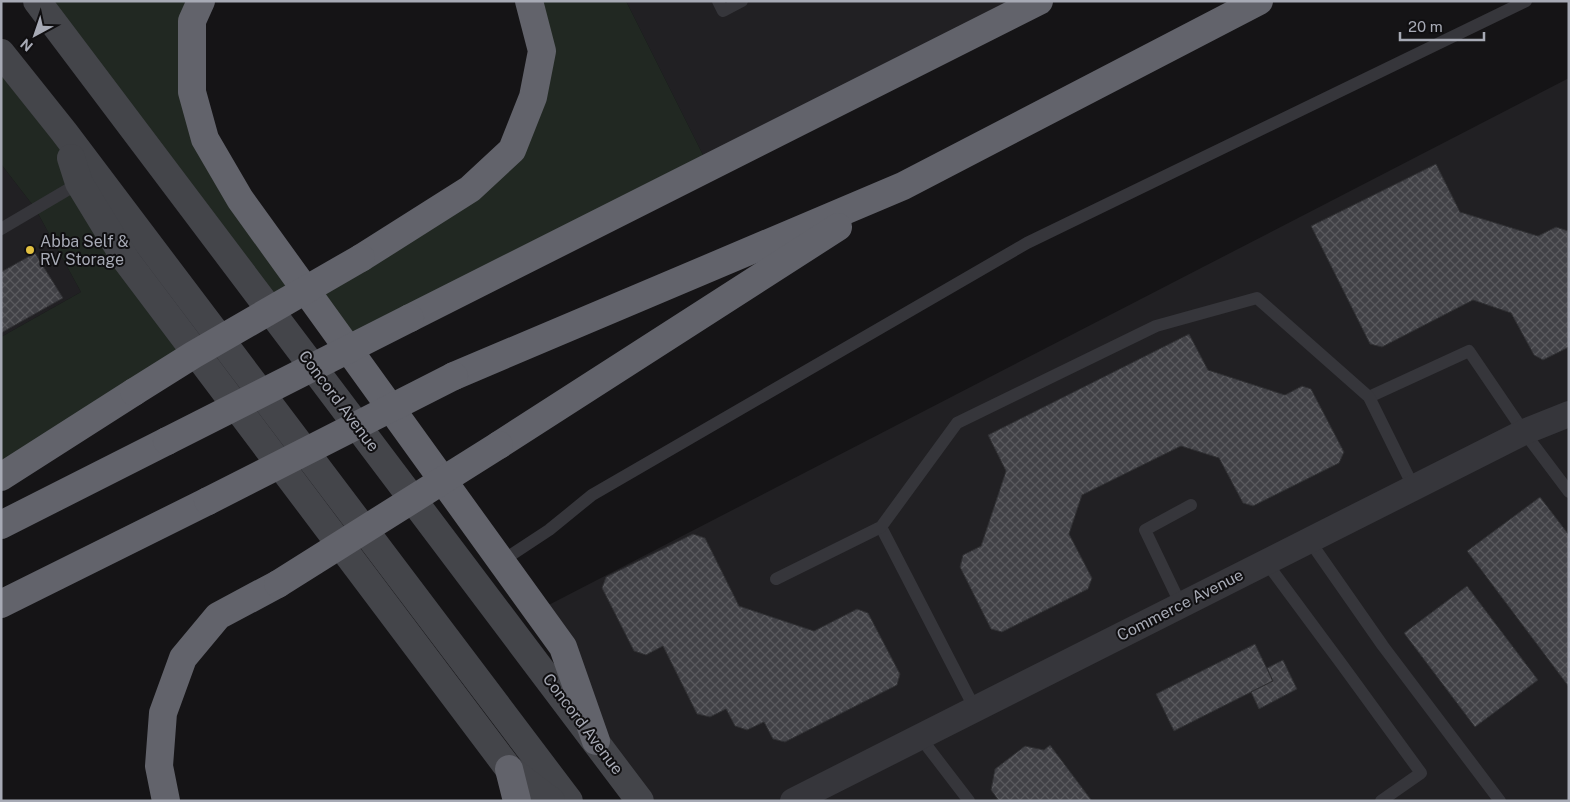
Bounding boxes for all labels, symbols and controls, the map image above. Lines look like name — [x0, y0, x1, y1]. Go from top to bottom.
north arrow — [10, 10, 60, 60]
scale bar — [1400, 10, 1484, 42]
text: 20 m — [1408, 18, 1443, 35]
text: N — [17, 35, 36, 55]
place label: Abba Self & RV Storage — [40, 232, 129, 269]
marker: Abba Self & RV Storage — [24, 244, 36, 256]
street label: Concord Avenue — [295, 347, 383, 455]
street label: Commerce Avenue — [1114, 565, 1246, 645]
street label: Concord Avenue — [539, 670, 627, 778]

